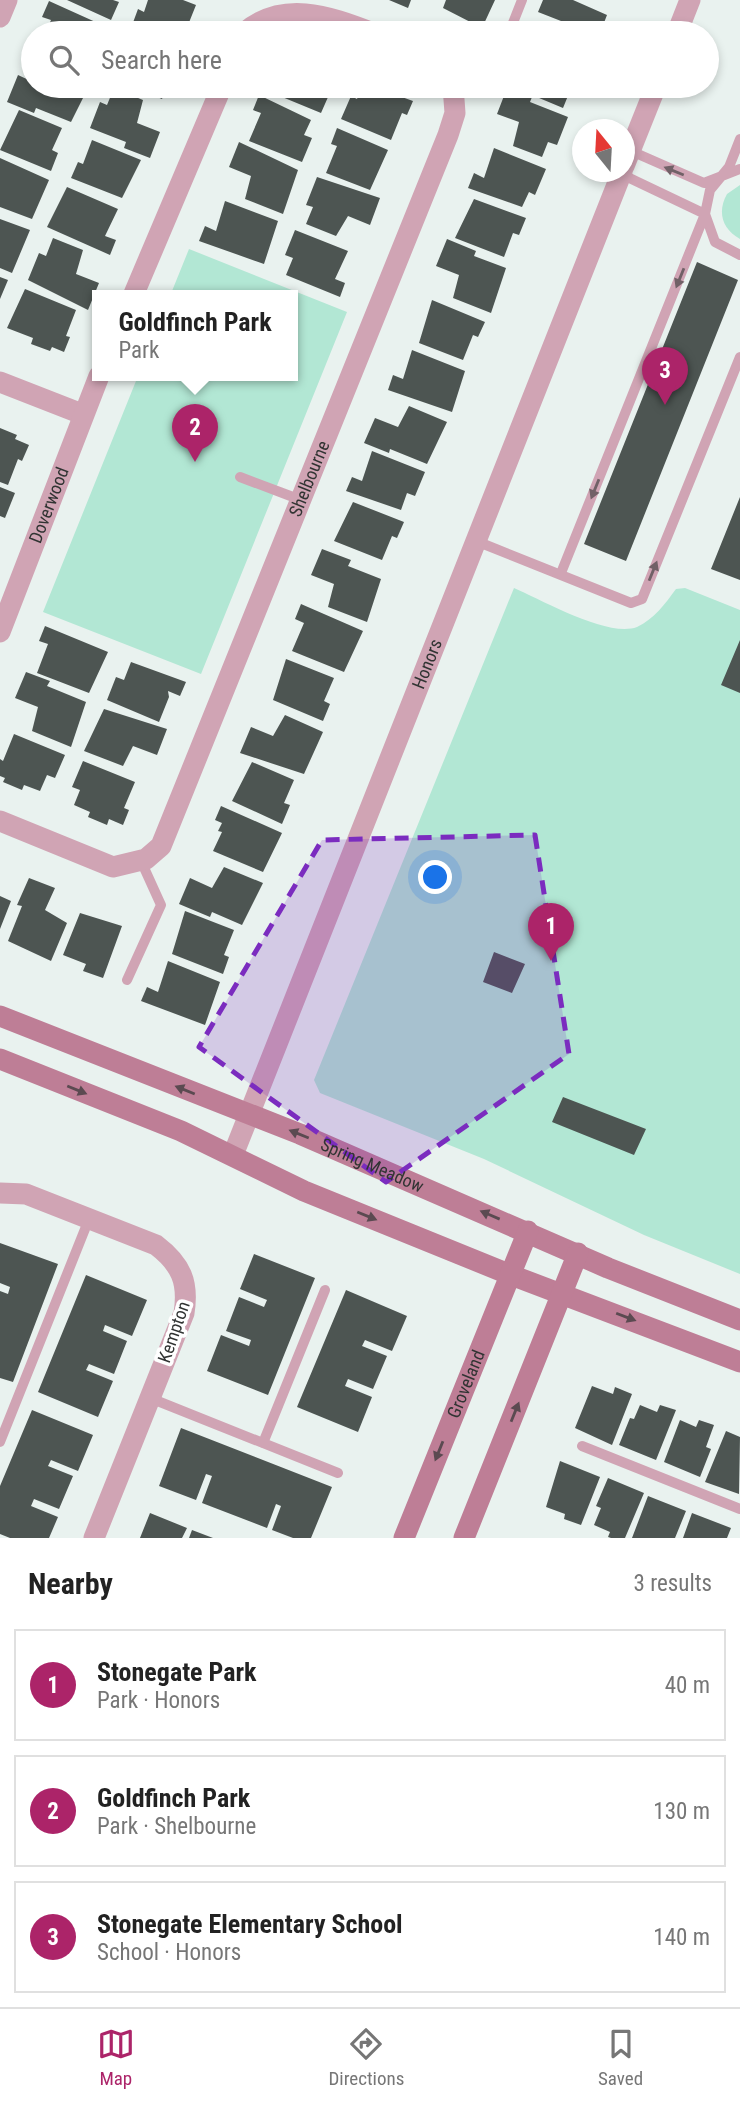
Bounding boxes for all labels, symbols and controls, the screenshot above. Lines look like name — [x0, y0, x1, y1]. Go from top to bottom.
search box — [21, 21, 719, 98]
icon: search — [45, 41, 83, 79]
text: Search here — [101, 45, 222, 75]
north arrow — [572, 119, 635, 182]
one-way arrow — [663, 165, 684, 176]
one-way arrow — [674, 267, 685, 288]
popup — [92, 290, 298, 381]
text: Goldfinch Park — [118, 307, 272, 337]
text: Park — [118, 337, 159, 364]
pin: 3 — [642, 347, 688, 405]
pin: 2 — [172, 404, 218, 462]
street label: Shelbourne — [284, 437, 334, 519]
street label: Doverwood — [24, 464, 73, 546]
one-way arrow — [589, 478, 600, 499]
one-way arrow — [647, 561, 658, 582]
street label: Honors — [408, 636, 446, 692]
your location — [418, 860, 452, 894]
pin: 1 — [528, 903, 574, 961]
one-way arrow — [66, 1084, 87, 1095]
one-way arrow — [174, 1085, 195, 1096]
one-way arrow — [289, 1128, 310, 1139]
street label: Spring Meadow — [318, 1133, 427, 1197]
one-way arrow — [480, 1210, 501, 1221]
one-way arrow — [357, 1211, 378, 1222]
street label: Kempton — [153, 1298, 194, 1365]
one-way arrow — [616, 1312, 637, 1323]
street label: Groveland — [443, 1347, 489, 1421]
one-way arrow — [509, 1401, 520, 1422]
one-way arrow — [434, 1441, 445, 1462]
text: Nearby — [28, 1566, 113, 1601]
text: 3 results — [634, 1570, 712, 1597]
text: Stonegate Park — [97, 1657, 256, 1687]
text: 1 — [47, 1672, 59, 1699]
text: 40 m — [665, 1672, 710, 1699]
text: Park · Honors — [97, 1687, 220, 1714]
text: Goldfinch Park — [97, 1783, 250, 1813]
text: 2 — [47, 1798, 59, 1825]
text: 130 m — [653, 1798, 710, 1825]
text: Park · Shelbourne — [97, 1813, 256, 1840]
text: Stonegate Elementary School — [97, 1909, 403, 1939]
text: 3 — [47, 1924, 59, 1951]
text: 140 m — [653, 1924, 710, 1951]
text: School · Honors — [97, 1939, 241, 1966]
tab: Map — [97, 2025, 135, 2090]
tab: Directions — [328, 2025, 404, 2090]
tab: Saved — [598, 2025, 643, 2090]

